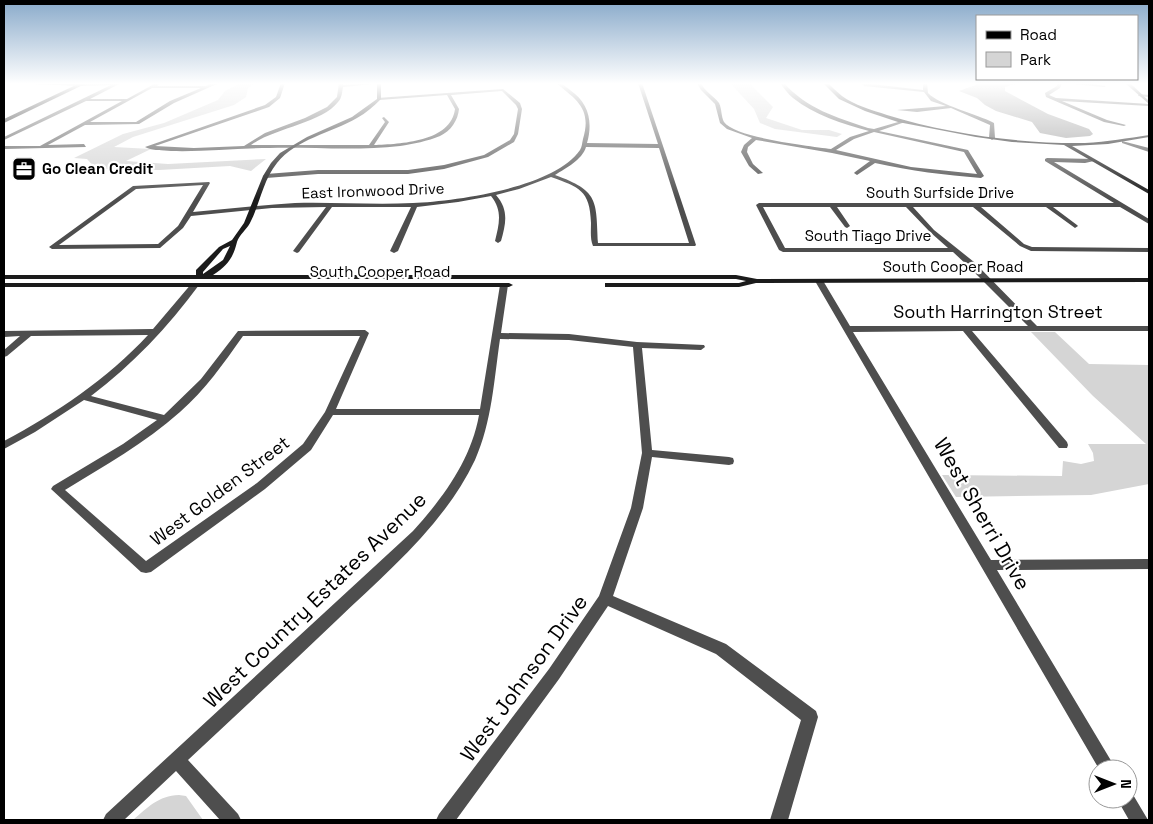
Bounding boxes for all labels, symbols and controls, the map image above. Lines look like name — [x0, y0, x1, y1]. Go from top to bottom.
legend — [976, 15, 1138, 80]
text: Road — [1020, 25, 1057, 44]
text: Park — [1020, 50, 1051, 69]
office icon: Go Clean Credit — [11, 156, 37, 182]
place label: Go Clean Credit — [42, 159, 153, 178]
street label: East Ironwood Drive — [301, 179, 445, 202]
street label: South Surfside Drive — [866, 183, 1014, 202]
street label: South Tiago Drive — [805, 226, 931, 245]
street label: South Cooper Road — [883, 257, 1023, 276]
street label: South Cooper Road — [310, 262, 450, 281]
street label: South Harrington Street — [893, 300, 1103, 323]
street label: West Golden Street — [145, 431, 294, 551]
street label: West Sherri Drive — [928, 433, 1037, 595]
street label: West Country Estates Avenue — [197, 486, 432, 713]
street label: West Johnson Drive — [454, 589, 593, 766]
north arrow — [1088, 759, 1138, 809]
text: N — [1117, 779, 1135, 789]

